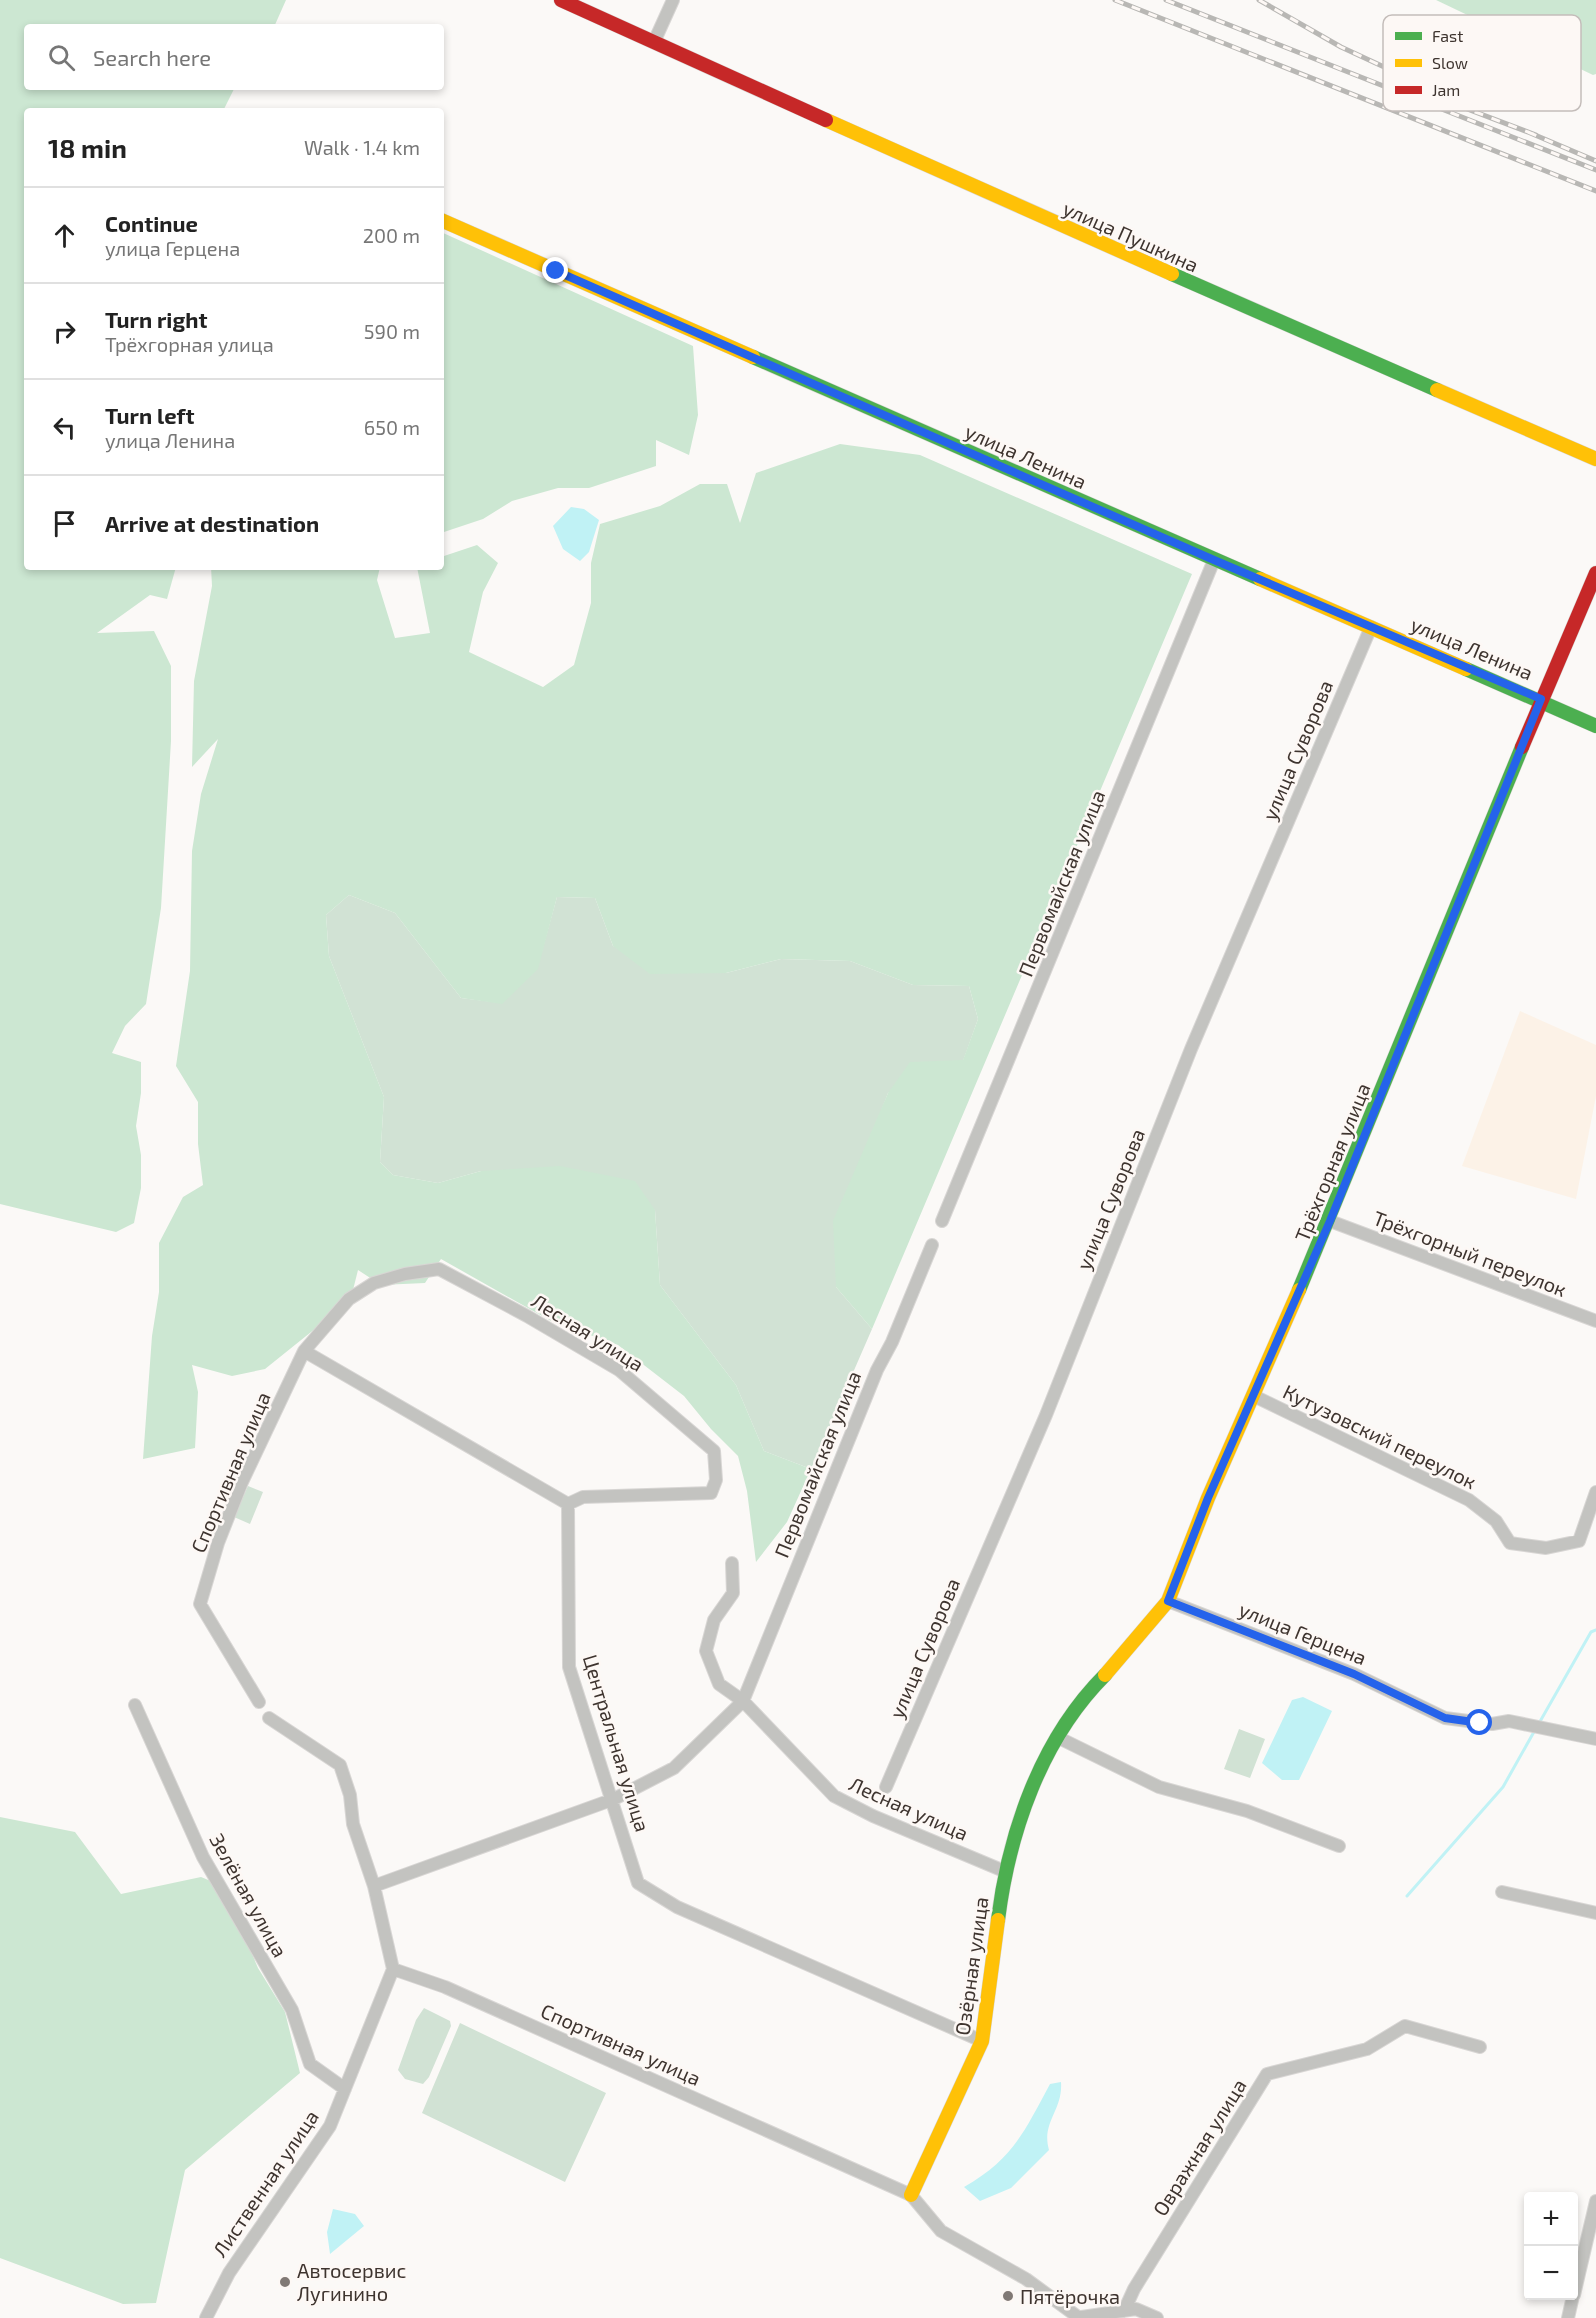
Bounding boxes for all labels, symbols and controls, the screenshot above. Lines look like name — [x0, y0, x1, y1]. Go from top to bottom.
legend — [1383, 15, 1581, 111]
search box — [24, 24, 444, 90]
text: Fast — [1432, 26, 1463, 45]
icon: search — [45, 41, 78, 74]
text: Search here — [93, 44, 211, 70]
text: Slow — [1432, 53, 1468, 72]
text: Jam — [1432, 80, 1460, 99]
text: 18 min — [48, 132, 127, 163]
text: Walk · 1.4 km — [304, 135, 420, 159]
street label: улица Пушкина — [1059, 195, 1202, 277]
text: Continue — [105, 210, 198, 236]
icon: ahead — [48, 219, 81, 252]
text: 200 m — [363, 223, 420, 247]
text: улица Герцена — [105, 236, 240, 260]
route end — [542, 257, 568, 283]
text: Turn right — [105, 306, 207, 332]
icon: right — [48, 315, 81, 348]
text: 590 m — [364, 319, 420, 343]
text: Трёхгорная улица — [105, 332, 274, 356]
text: Turn left — [105, 402, 194, 428]
icon: left — [48, 411, 81, 444]
text: 650 m — [364, 415, 420, 439]
street label: улица Ленина — [961, 419, 1090, 494]
text: улица Ленина — [105, 428, 235, 452]
icon: arrive — [48, 507, 81, 540]
text: Arrive at destination — [105, 510, 319, 536]
street label: улица Ленина — [1407, 612, 1537, 685]
street label: улица Суворова — [1257, 676, 1338, 824]
street label: Первомайская улица — [1013, 786, 1110, 980]
street label: Трёхгорная улица — [1289, 1079, 1376, 1245]
street label: улица Суворова — [1071, 1125, 1150, 1273]
street label: Трёхгорный переулок — [1370, 1205, 1570, 1302]
street label: Лесная улица — [527, 1288, 648, 1377]
street label: Первомайская улица — [769, 1367, 866, 1561]
street label: Кутузовский переулок — [1279, 1379, 1481, 1494]
street label: Спортивная улица — [185, 1388, 276, 1556]
street label: улица Суворова — [884, 1574, 965, 1722]
street label: улица Герцена — [1235, 1597, 1370, 1670]
street label: Центральная улица — [578, 1651, 655, 1835]
route start — [1466, 1709, 1492, 1735]
street label: Лесная улица — [845, 1771, 972, 1846]
street label: Зелёная улица — [204, 1829, 293, 1962]
street label: Озёрная улица — [949, 1895, 994, 2037]
street label: Спортивная улица — [537, 1998, 705, 2091]
street label: Овражная улица — [1147, 2074, 1252, 2220]
street label: Лиственная улица — [207, 2105, 324, 2261]
map controls — [1524, 2192, 1578, 2300]
button: + — [1524, 2192, 1578, 2246]
button: − — [1524, 2246, 1578, 2300]
place label: Автосервис Лугинино — [297, 2258, 406, 2306]
marker: Автосервис Лугинино — [278, 2275, 292, 2289]
place label: Пятёрочка — [1020, 2284, 1120, 2308]
marker: Пятёрочка — [1001, 2289, 1015, 2303]

